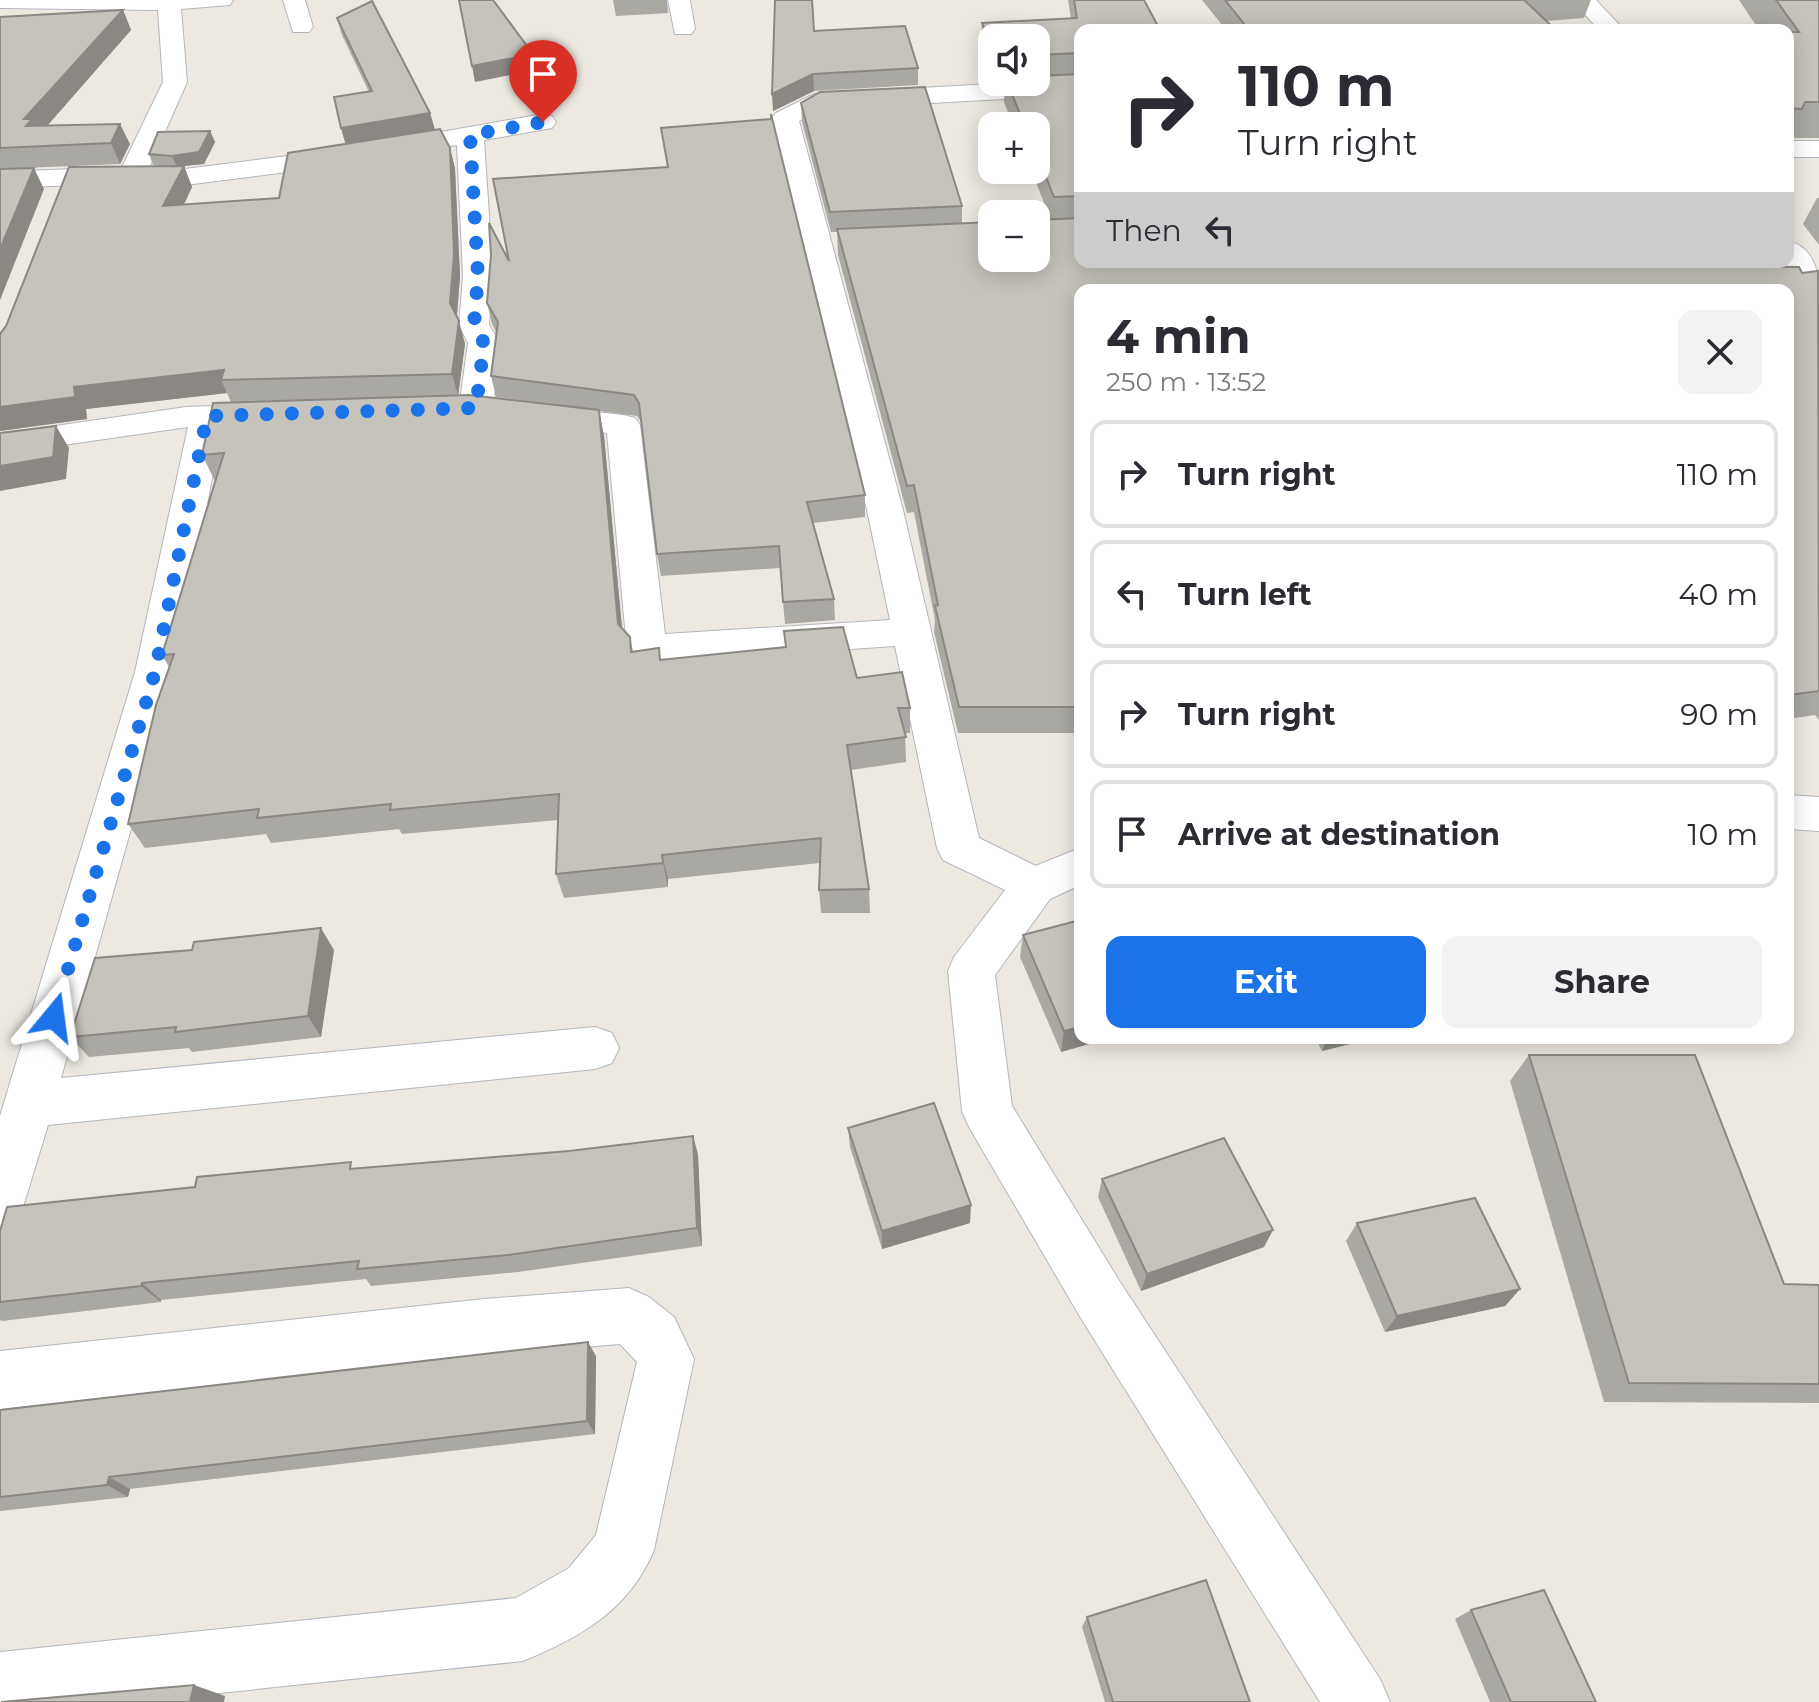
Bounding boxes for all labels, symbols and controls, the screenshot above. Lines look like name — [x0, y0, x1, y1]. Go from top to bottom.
map controls — [978, 24, 1050, 272]
button: sound — [978, 24, 1050, 96]
pin — [509, 40, 577, 122]
icon: arrive — [521, 52, 565, 96]
text: 110 m — [1238, 52, 1395, 120]
icon: right — [1106, 56, 1210, 160]
button: + — [978, 112, 1050, 184]
text: Turn right — [1238, 120, 1418, 164]
button: − — [978, 200, 1050, 272]
icon: left — [1198, 208, 1242, 252]
text: Then — [1106, 212, 1182, 249]
text: 4 min — [1106, 307, 1251, 365]
button: close — [1678, 310, 1762, 394]
text: 250 m · 13:52 — [1106, 366, 1266, 398]
icon: right — [1110, 452, 1154, 496]
text: Turn right — [1178, 456, 1335, 493]
text: 110 m — [1677, 456, 1758, 493]
icon: left — [1110, 572, 1154, 616]
text: Turn left — [1178, 576, 1311, 613]
text: 40 m — [1679, 576, 1758, 613]
icon: right — [1110, 692, 1154, 736]
text: Turn right — [1178, 696, 1335, 733]
text: 90 m — [1680, 696, 1758, 733]
icon: arrive — [1110, 812, 1154, 856]
text: Arrive at destination — [1178, 816, 1500, 853]
text: 10 m — [1688, 816, 1758, 853]
button: Exit — [1106, 936, 1426, 1028]
button: Share — [1442, 936, 1762, 1028]
position arrow — [12.0, 975, 96.0, 1059]

